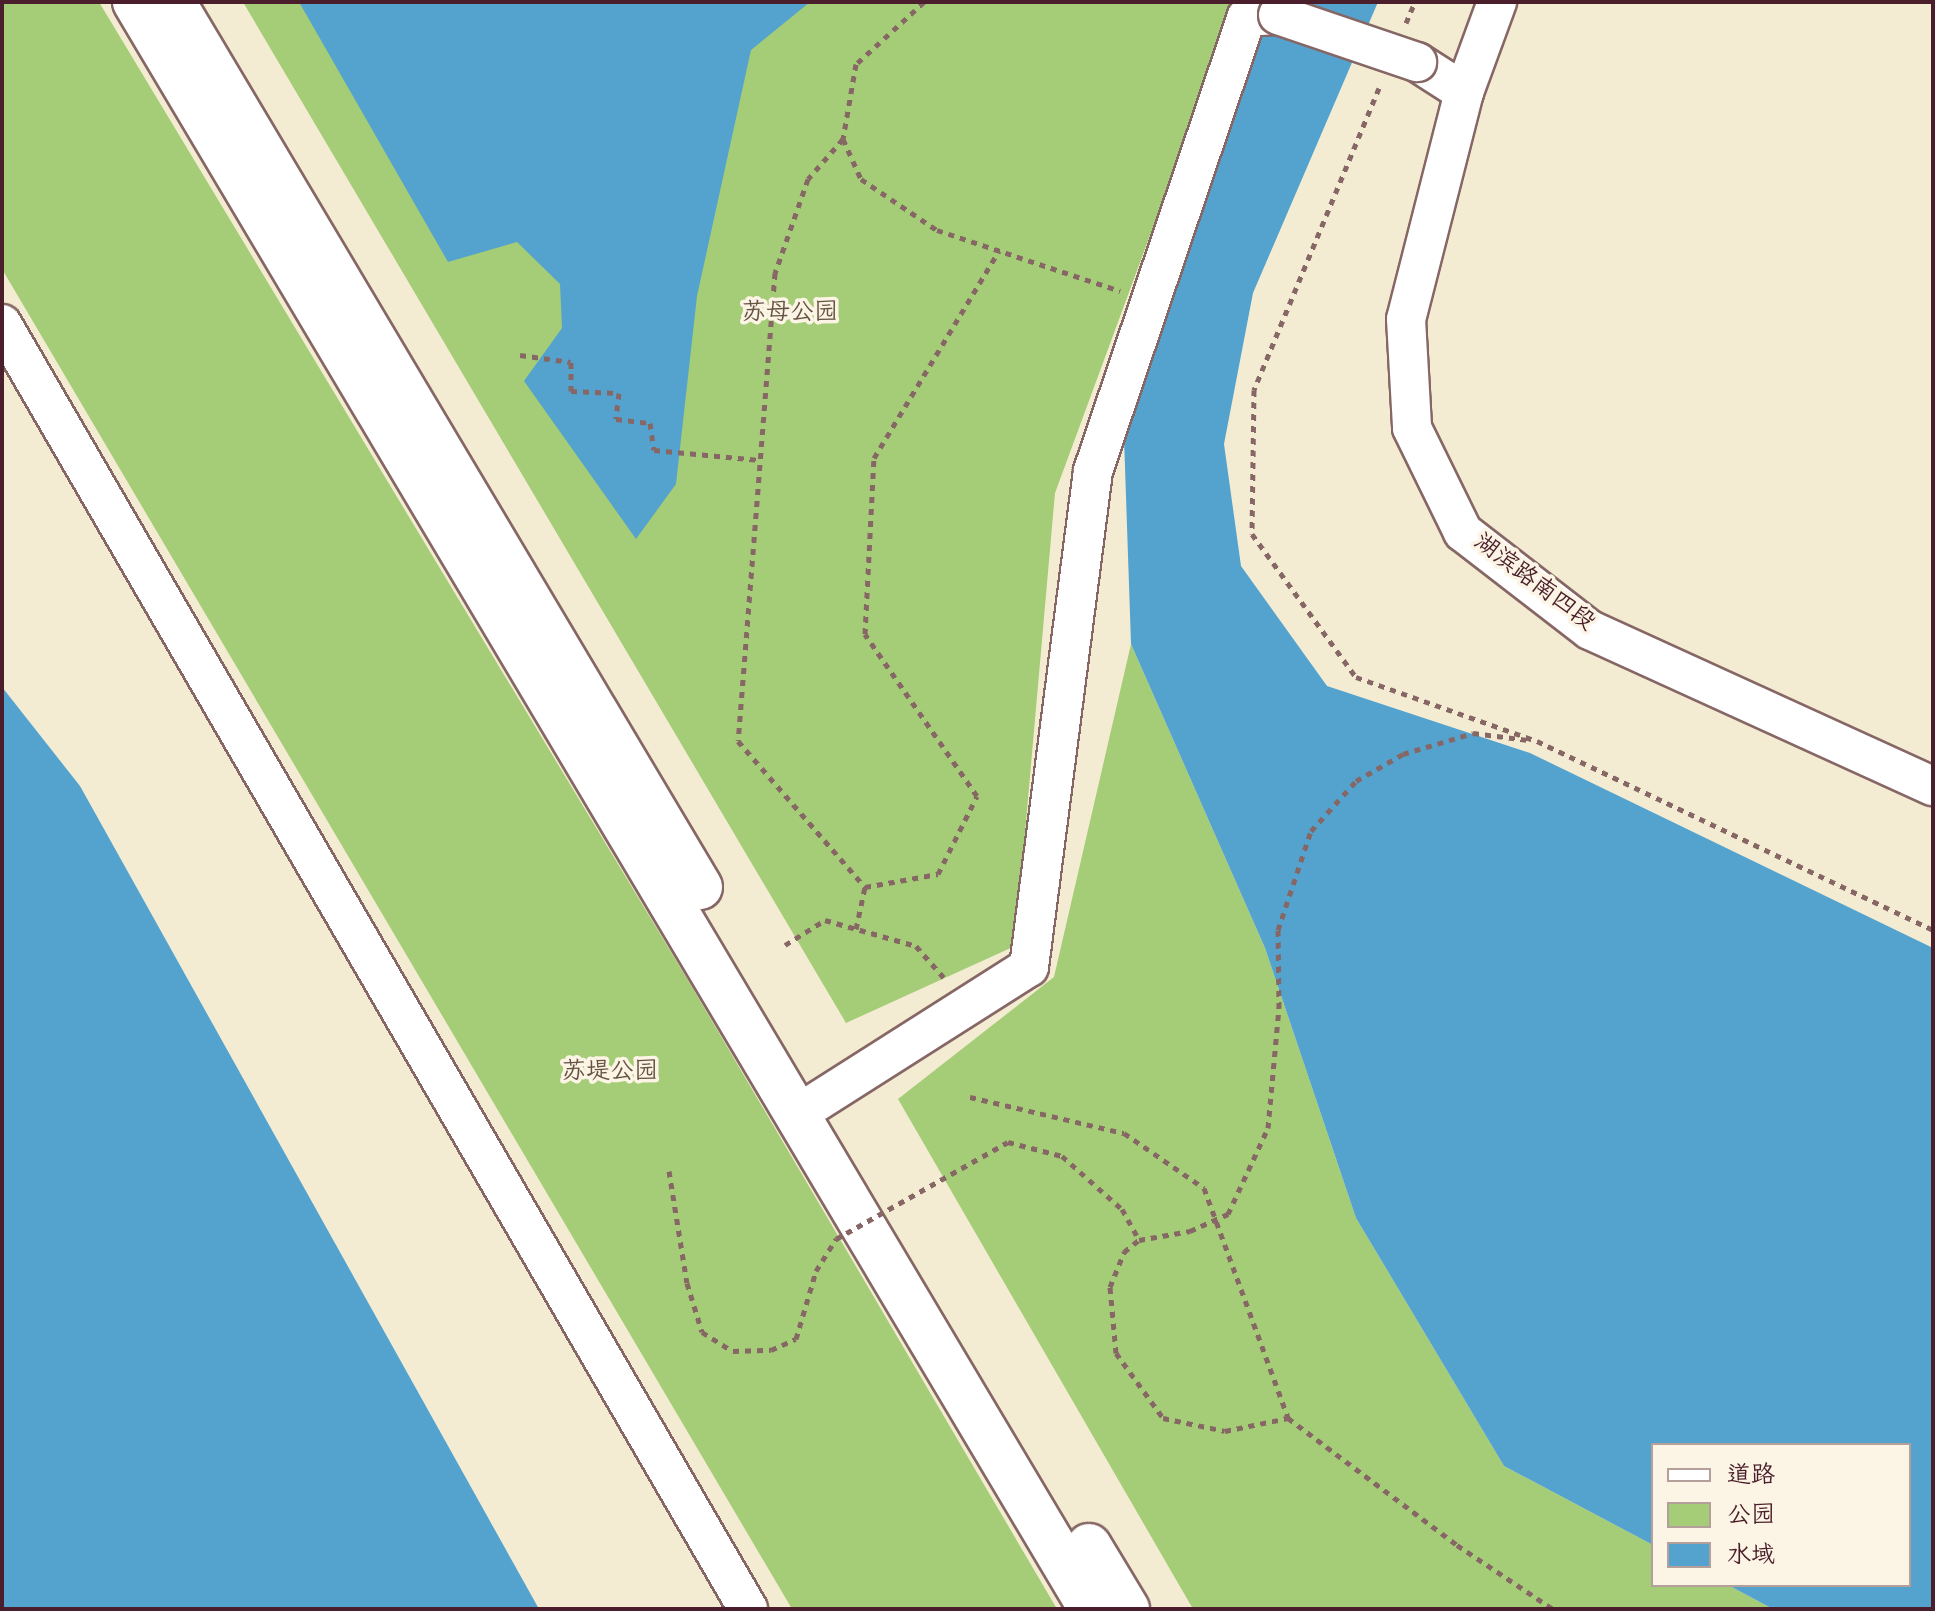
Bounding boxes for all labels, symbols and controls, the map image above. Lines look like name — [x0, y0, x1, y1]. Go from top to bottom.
park label: 苏母公园 — [742, 301, 838, 329]
street label: 湖滨路南四段 — [1467, 529, 1599, 639]
park label: 苏堤公园 — [562, 1060, 658, 1088]
legend — [1651, 1443, 1911, 1587]
text: 道路 — [1727, 1460, 1775, 1494]
text: 公园 — [1727, 1500, 1775, 1534]
text: 水域 — [1727, 1540, 1775, 1574]

